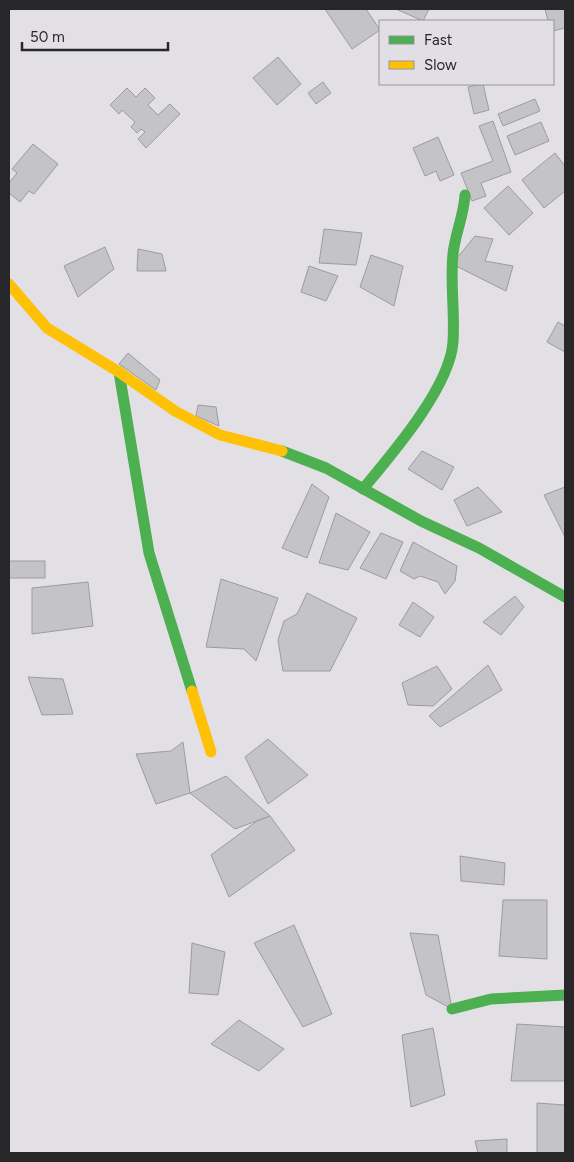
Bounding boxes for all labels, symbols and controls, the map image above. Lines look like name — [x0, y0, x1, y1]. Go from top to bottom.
scale bar — [22, 20, 169, 52]
legend — [379, 20, 554, 85]
text: 50 m — [30, 28, 65, 46]
text: Fast — [424, 31, 453, 49]
text: Slow — [424, 56, 457, 74]

